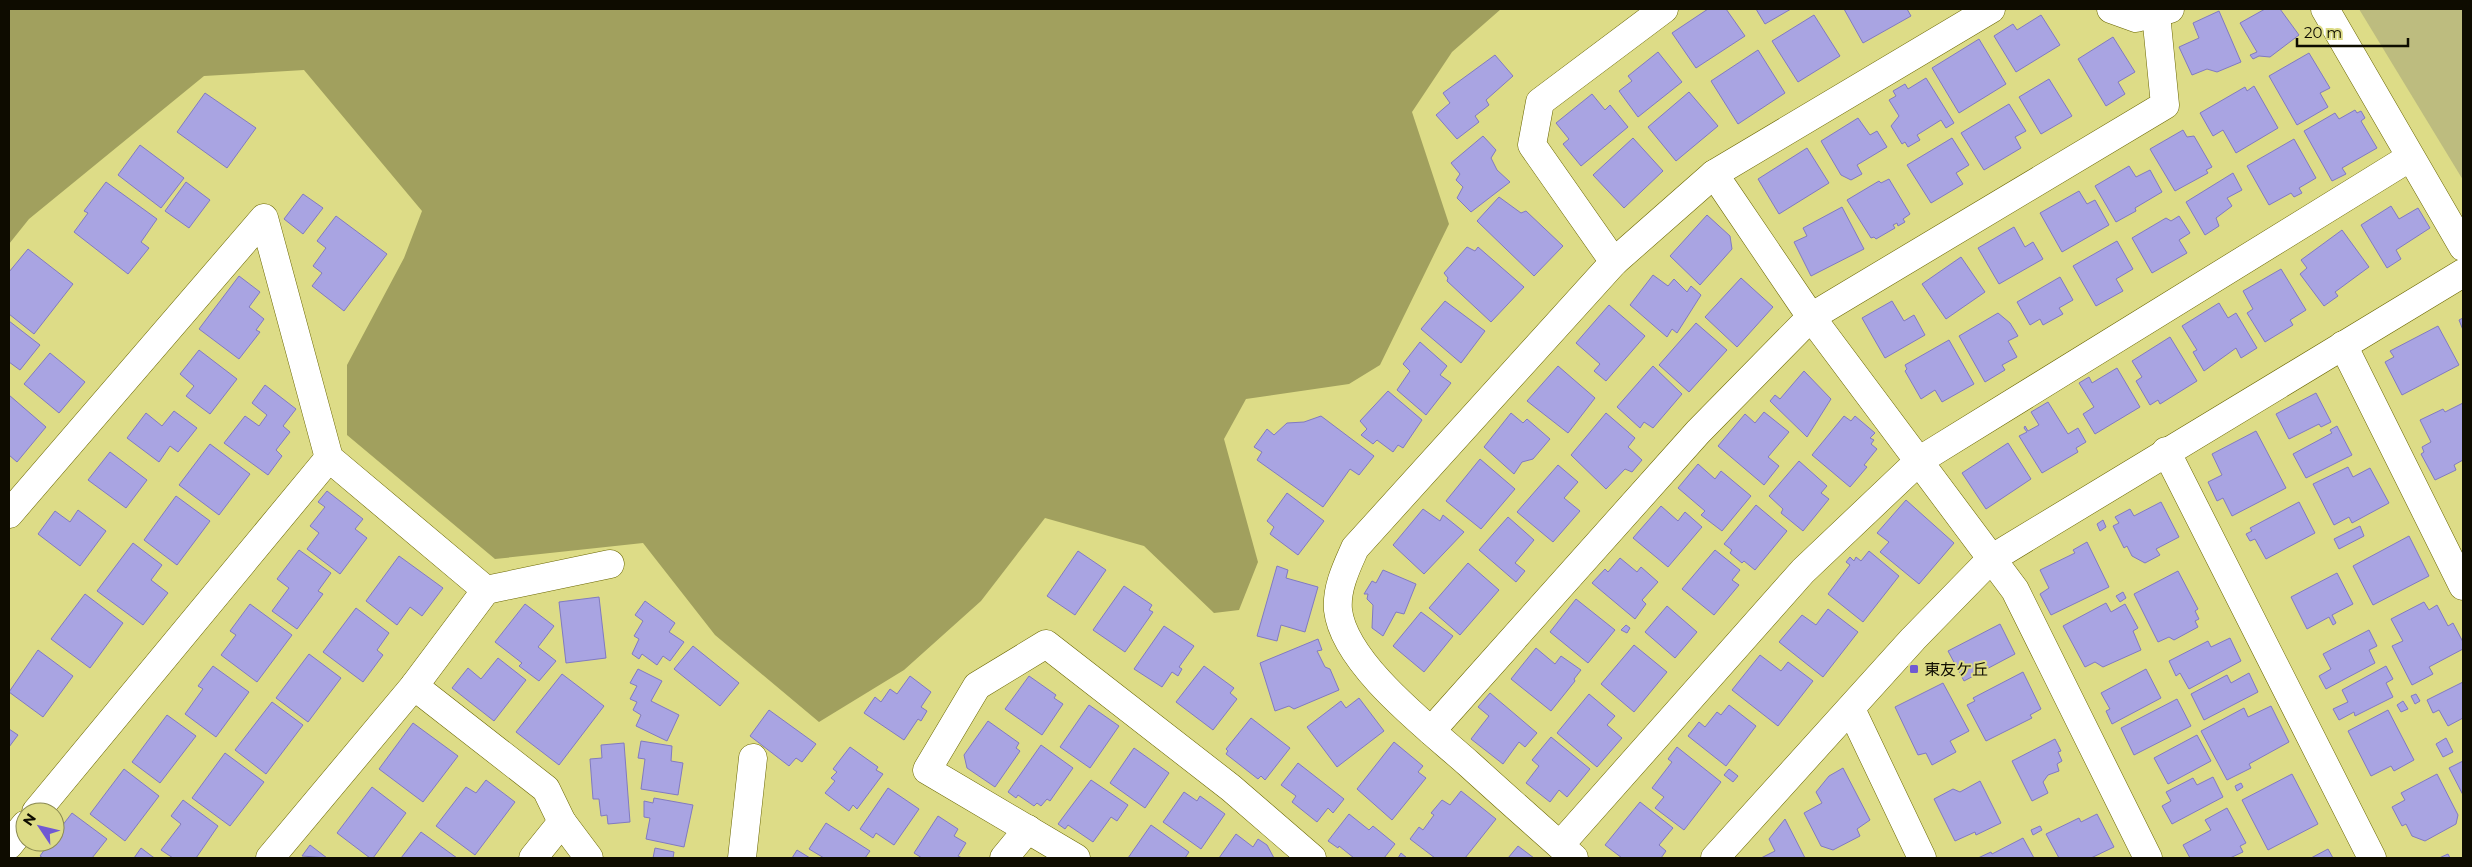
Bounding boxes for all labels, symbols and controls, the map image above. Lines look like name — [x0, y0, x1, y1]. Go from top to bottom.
scale bar — [2297, 15, 2408, 47]
text: 20 m — [2304, 23, 2342, 42]
place label: 東友ケ丘 — [1924, 660, 1988, 679]
marker: 東友ケ丘 — [1908, 663, 1920, 675]
north arrow — [15, 802, 65, 852]
text: N — [19, 810, 40, 829]

